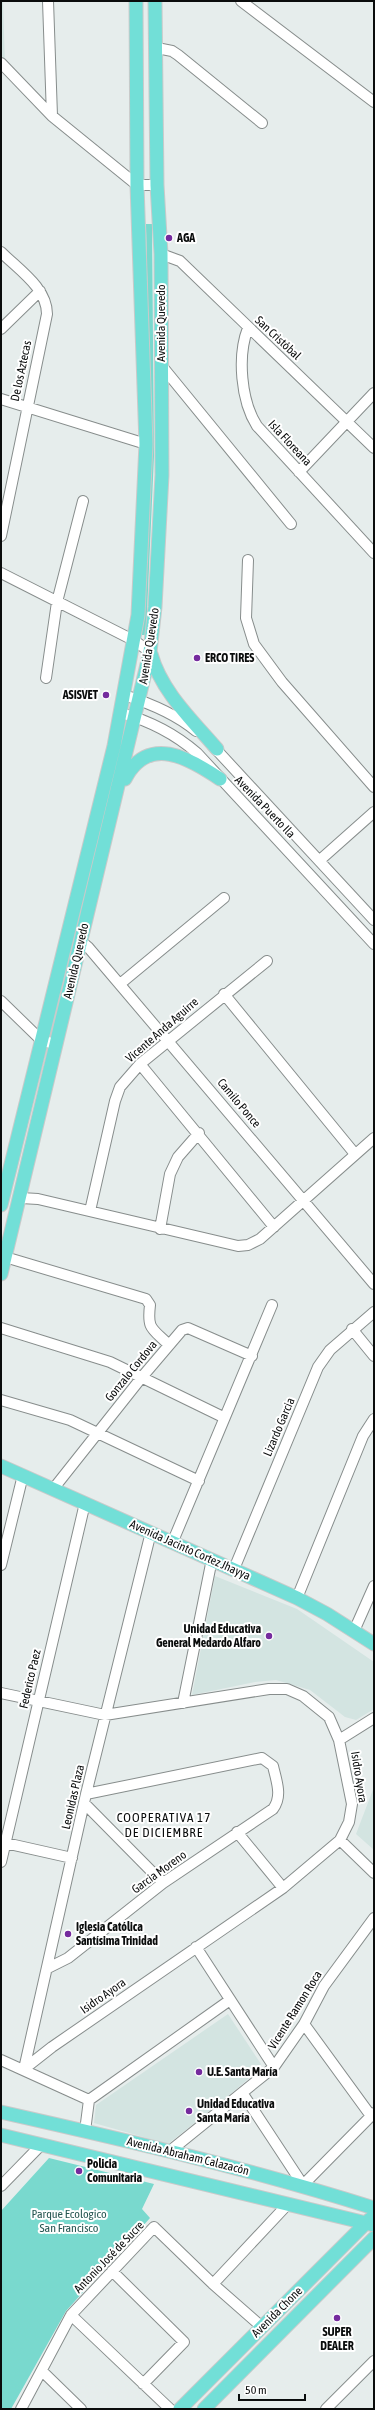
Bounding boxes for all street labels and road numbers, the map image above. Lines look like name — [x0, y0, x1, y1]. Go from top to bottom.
street label: Avenida Quevedo — [154, 284, 168, 362]
street label: San Cristóbal — [252, 313, 304, 363]
street label: De los Aztecas — [8, 339, 34, 403]
street label: Isla Floreana — [265, 417, 315, 469]
street label: Avenida Quevedo — [136, 606, 162, 685]
street label: Avenida Puerto Ila — [232, 773, 298, 841]
street label: Avenida Quevedo — [60, 921, 92, 1000]
street label: Vicente Anda Aguirre — [123, 995, 201, 1065]
street label: Camilo Ponce — [214, 1076, 264, 1130]
street label: Gonzalo Cordova — [102, 1338, 160, 1404]
street label: Lizardo Garcia — [260, 1396, 298, 1458]
street label: Avenida Jacinto Cortez Jhayya — [128, 1517, 252, 1583]
street label: Federico Paez — [16, 1647, 44, 1710]
street label: Isidro Ayora — [348, 1750, 370, 1804]
street label: Leonidas Plaza — [59, 1763, 87, 1831]
street label: Garcia Moreno — [129, 1847, 189, 1896]
street label: Vicente Ramon Roca — [265, 1968, 325, 2052]
street label: Isidro Ayora — [78, 1975, 128, 2017]
street label: Avenida Abraham Calazacón — [126, 2134, 250, 2178]
street label: Antonio José de Sucre — [71, 2218, 147, 2296]
street label: Avenida Chone — [249, 2284, 305, 2340]

